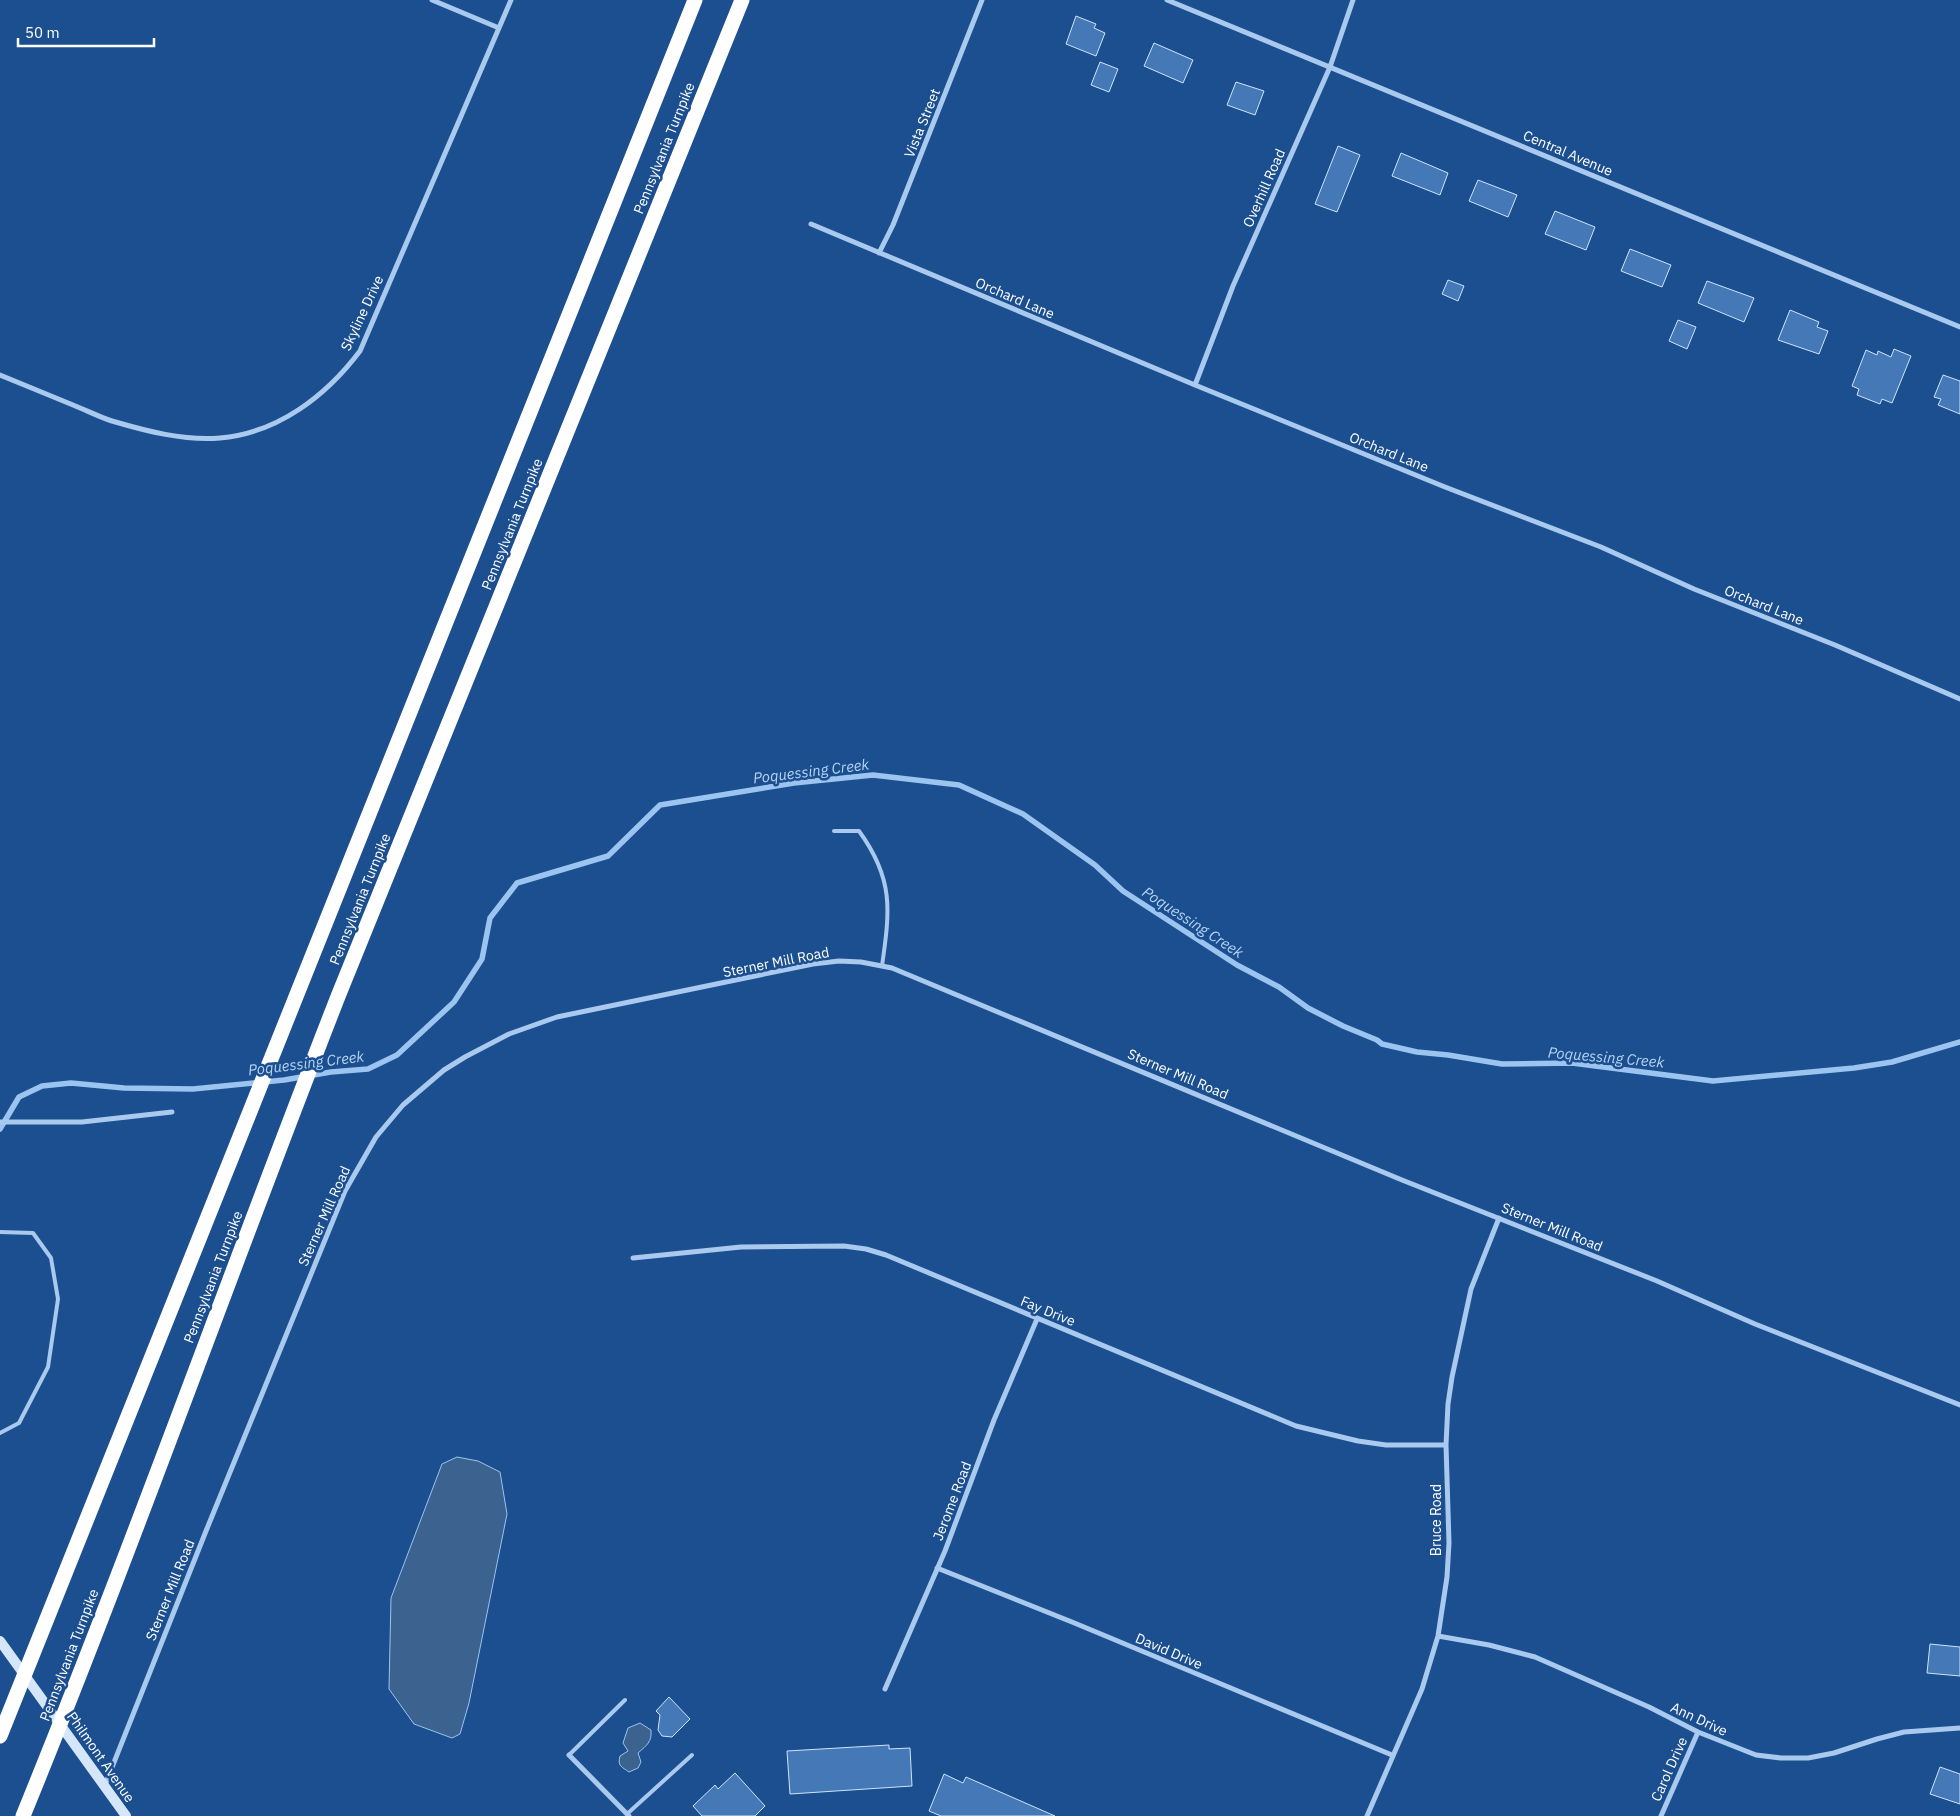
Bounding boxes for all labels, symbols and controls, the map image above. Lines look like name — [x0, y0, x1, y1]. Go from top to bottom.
scale bar — [18, 15, 154, 47]
text: 50 m — [25, 23, 60, 42]
street label: Pennsylvania Turnpike — [629, 79, 699, 216]
street label: Vista Street — [900, 86, 944, 160]
street label: Central Avenue — [1520, 126, 1616, 180]
street label: Overhill Road — [1239, 146, 1289, 230]
street label: Skyline Drive — [337, 272, 387, 354]
street label: Orchard Lane — [973, 273, 1057, 323]
street label: Orchard Lane — [1347, 428, 1432, 476]
street label: Pennsylvania Turnpike — [477, 455, 547, 592]
street label: Orchard Lane — [1722, 581, 1807, 629]
water label: Poquessing Creek — [752, 754, 870, 788]
street label: Pennsylvania Turnpike — [325, 830, 395, 967]
water label: Poquessing Creek — [1139, 882, 1247, 962]
street label: Sterner Mill Road — [721, 943, 831, 981]
water label: Poquessing Creek — [1547, 1042, 1665, 1072]
street label: Sterner Mill Road — [1125, 1045, 1231, 1103]
water label: Poquessing Creek — [247, 1046, 365, 1080]
street label: Sterner Mill Road — [294, 1163, 354, 1269]
street label: Sterner Mill Road — [1499, 1198, 1605, 1256]
street label: Pennsylvania Turnpike — [179, 1208, 247, 1346]
street label: Fay Drive — [1018, 1292, 1078, 1330]
street label: Jerome Road — [929, 1459, 975, 1543]
street label: Bruce Road — [1427, 1484, 1445, 1556]
street label: Sterner Mill Road — [141, 1537, 199, 1643]
street label: Pennsylvania Turnpike — [35, 1586, 103, 1724]
street label: David Drive — [1133, 1629, 1206, 1673]
street label: Ann Drive — [1668, 1698, 1731, 1740]
street label: Philmont Avenue — [63, 1708, 139, 1806]
street label: Carol Drive — [1647, 1734, 1691, 1804]

